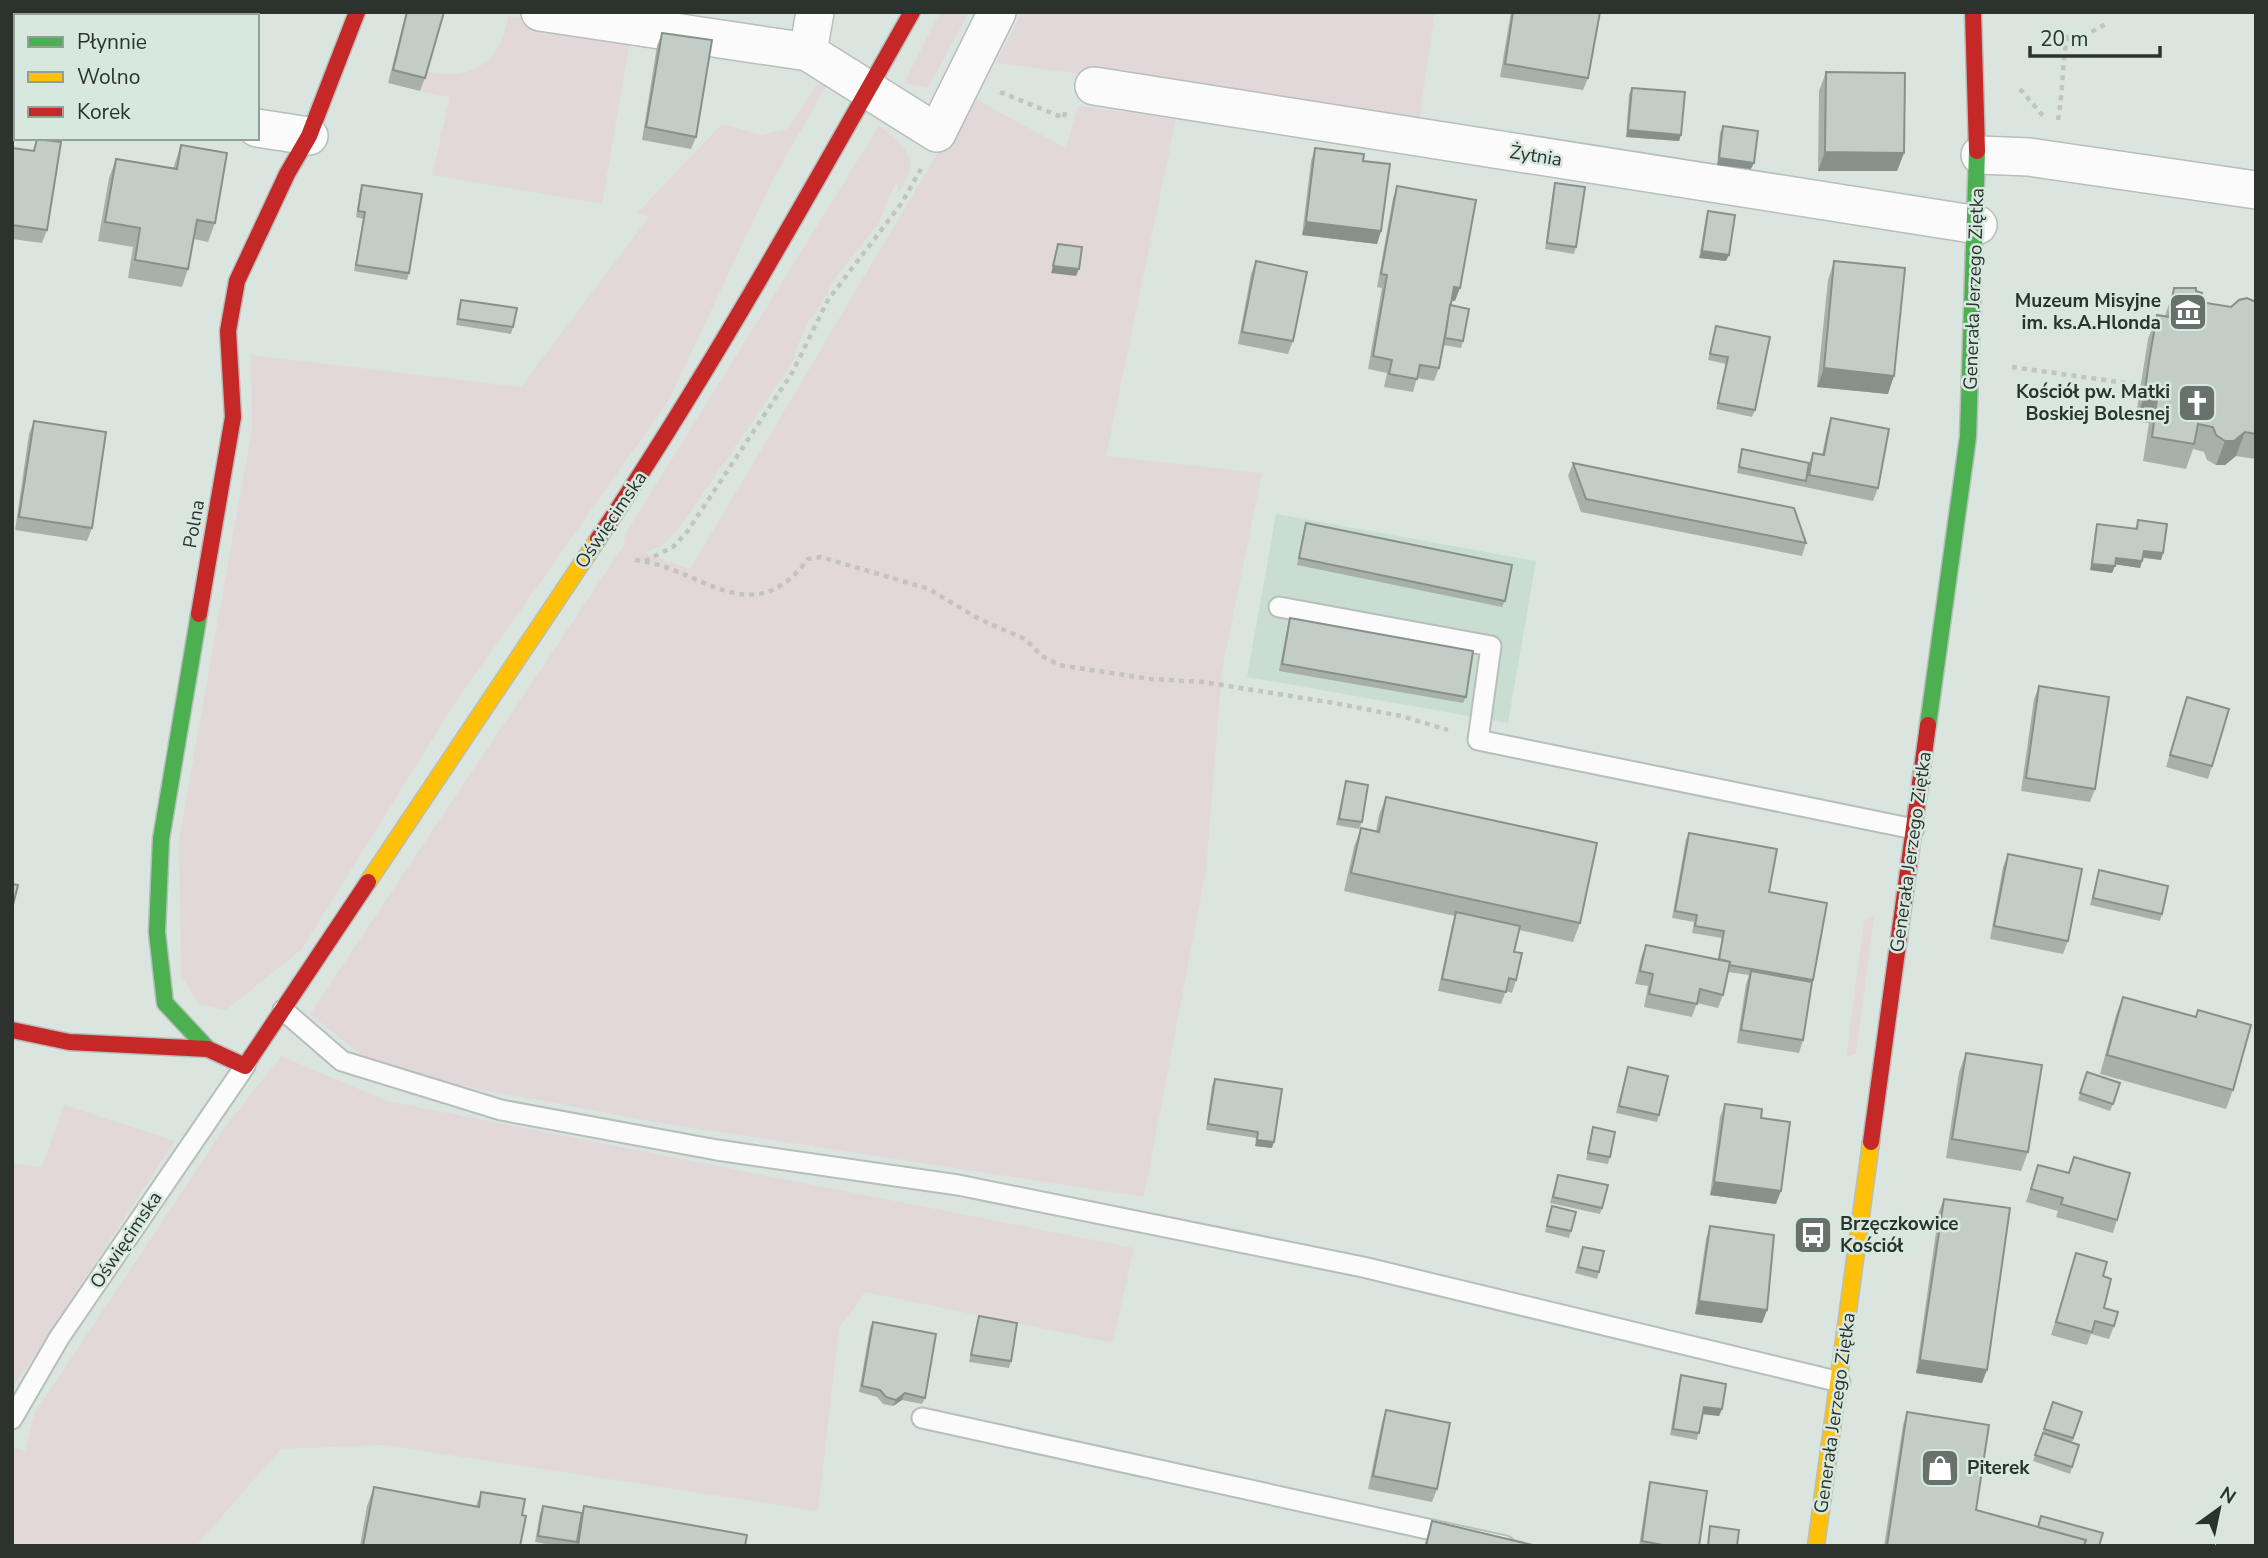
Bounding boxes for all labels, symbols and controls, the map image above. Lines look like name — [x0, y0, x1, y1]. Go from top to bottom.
legend — [14, 14, 259, 140]
scale bar — [2030, 14, 2160, 58]
text: 20 m — [2040, 25, 2089, 53]
text: Płynnie — [77, 28, 147, 56]
text: Wolno — [77, 63, 140, 91]
text: Korek — [77, 98, 131, 126]
street label: Żytnia — [1508, 139, 1564, 173]
street label: Generała Jerzego Ziętka — [1957, 187, 1991, 391]
place label: Muzeum Misyjne im. ks.A.Hlonda — [2015, 288, 2161, 336]
museum icon: Muzeum Misyjne im. ks.A.Hlonda — [2167, 291, 2209, 333]
place label: Kościół pw. Matki Boskiej Bolesnej — [2016, 379, 2170, 427]
church icon: Kościół pw. Matki Boskiej Bolesnej — [2176, 382, 2218, 424]
street label: Oświęcimska — [569, 466, 653, 574]
street label: Polna — [177, 498, 211, 550]
street label: Generała Jerzego Ziętka — [1884, 750, 1938, 954]
street label: Oświęcimska — [84, 1186, 168, 1294]
place label: Brzęczkowice Kościół — [1840, 1211, 1959, 1259]
bus stop icon: Brzęczkowice Kościół — [1792, 1214, 1834, 1256]
street label: Generała Jerzego Ziętka — [1808, 1311, 1862, 1515]
shop icon: Piterek — [1919, 1447, 1961, 1489]
place label: Piterek — [1967, 1455, 2030, 1481]
north arrow — [2184, 1474, 2254, 1544]
text: N — [2215, 1481, 2241, 1510]

